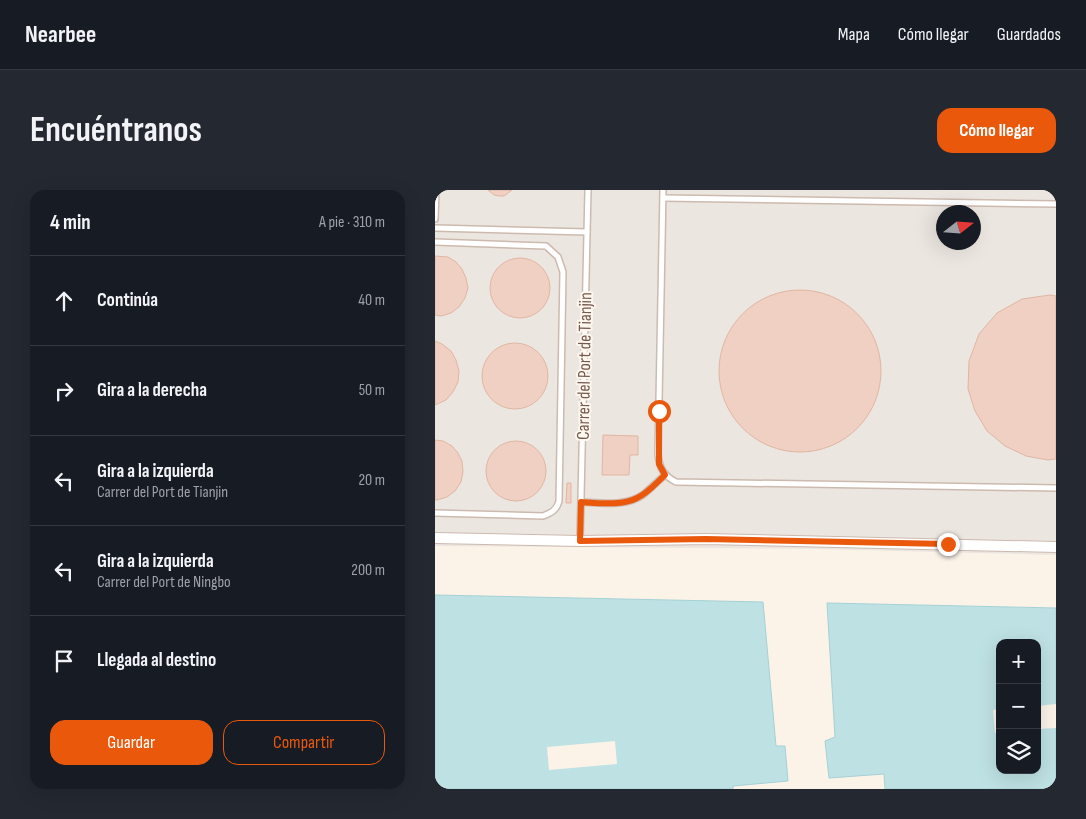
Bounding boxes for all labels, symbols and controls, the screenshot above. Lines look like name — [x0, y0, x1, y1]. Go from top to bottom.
text: Nearbee — [25, 20, 96, 49]
text: Mapa — [838, 24, 870, 45]
text: Cómo llegar — [898, 24, 969, 45]
text: Guardados — [997, 24, 1061, 45]
button: Cómo llegar — [937, 108, 1056, 153]
text: Encuéntranos — [30, 109, 202, 152]
north arrow — [936, 205, 981, 250]
text: 4 min — [50, 210, 91, 235]
text: A pie · 310 m — [319, 213, 385, 232]
icon: ahead — [50, 287, 78, 315]
text: Continúa — [97, 289, 158, 312]
text: 40 m — [358, 291, 385, 310]
street label: Carrer del Port de Tianjin — [573, 292, 596, 440]
icon: right — [50, 377, 78, 405]
text: Gira a la derecha — [97, 379, 207, 402]
text: 50 m — [359, 381, 385, 400]
route start — [648, 400, 671, 423]
text: Gira a la izquierda — [97, 460, 214, 483]
icon: left — [50, 467, 78, 495]
text: 20 m — [358, 471, 385, 490]
text: Carrer del Port de Tianjin — [97, 483, 228, 502]
route end — [937, 533, 960, 556]
text: Gira a la izquierda — [97, 550, 214, 573]
icon: left — [50, 557, 78, 585]
text: 200 m — [351, 561, 385, 580]
text: Carrer del Port de Ningbo — [97, 573, 231, 592]
map controls — [996, 639, 1041, 774]
button: + — [996, 639, 1041, 684]
icon: arrive — [50, 647, 78, 675]
text: Llegada al destino — [97, 649, 216, 672]
button: − — [996, 684, 1041, 729]
button: Guardar — [50, 720, 213, 765]
button: Compartir — [223, 720, 385, 765]
button: layers — [996, 729, 1041, 774]

